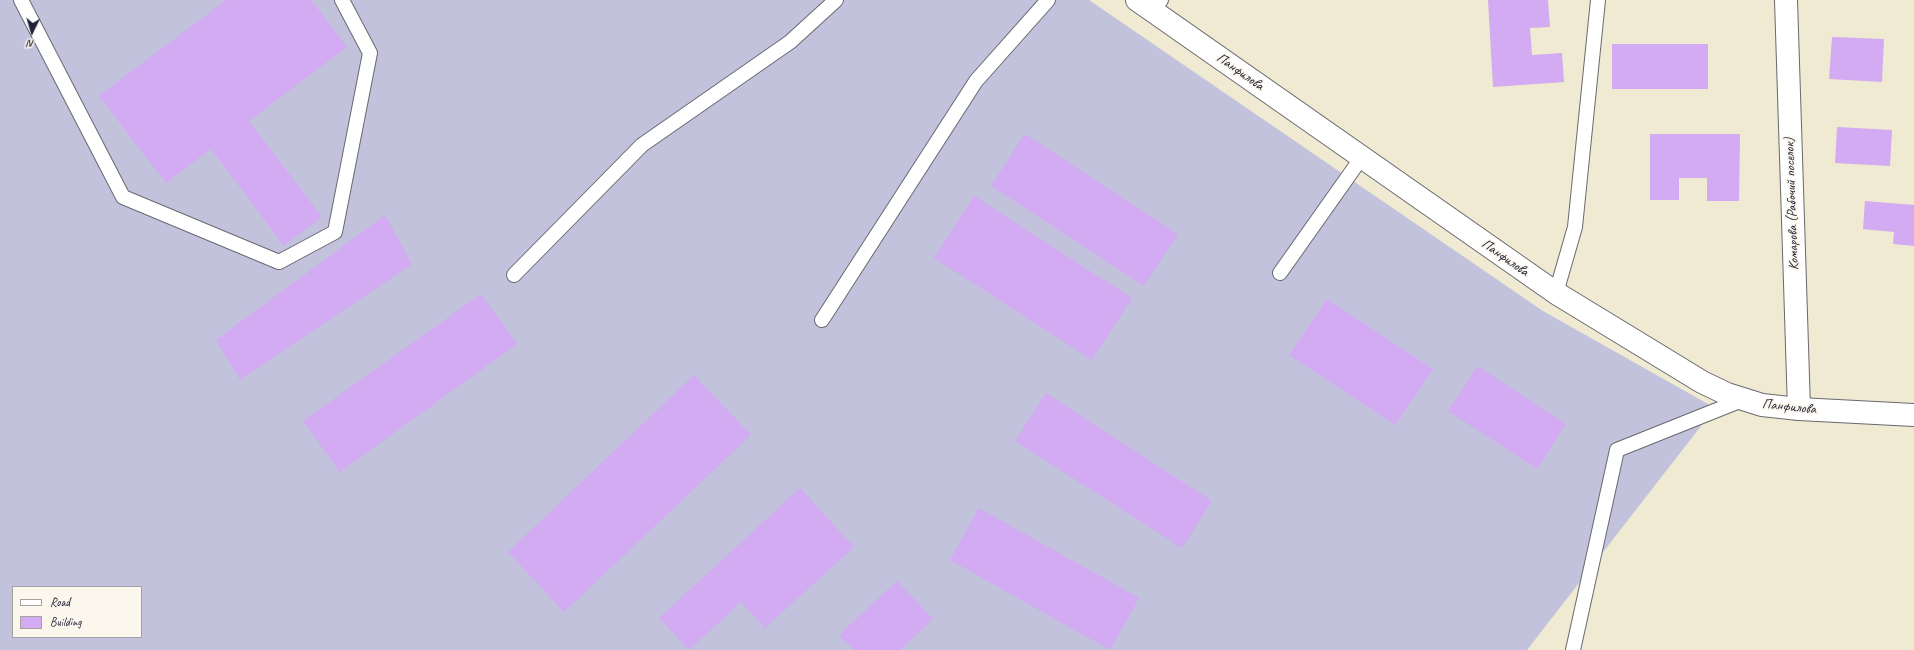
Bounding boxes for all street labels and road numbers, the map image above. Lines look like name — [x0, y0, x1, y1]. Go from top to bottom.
street label: Панфилова — [1213, 50, 1267, 94]
street label: Комарова (Рабочий поселок) — [1781, 138, 1803, 270]
street label: Панфилова — [1478, 236, 1532, 280]
street label: Панфилова — [1761, 396, 1817, 418]

